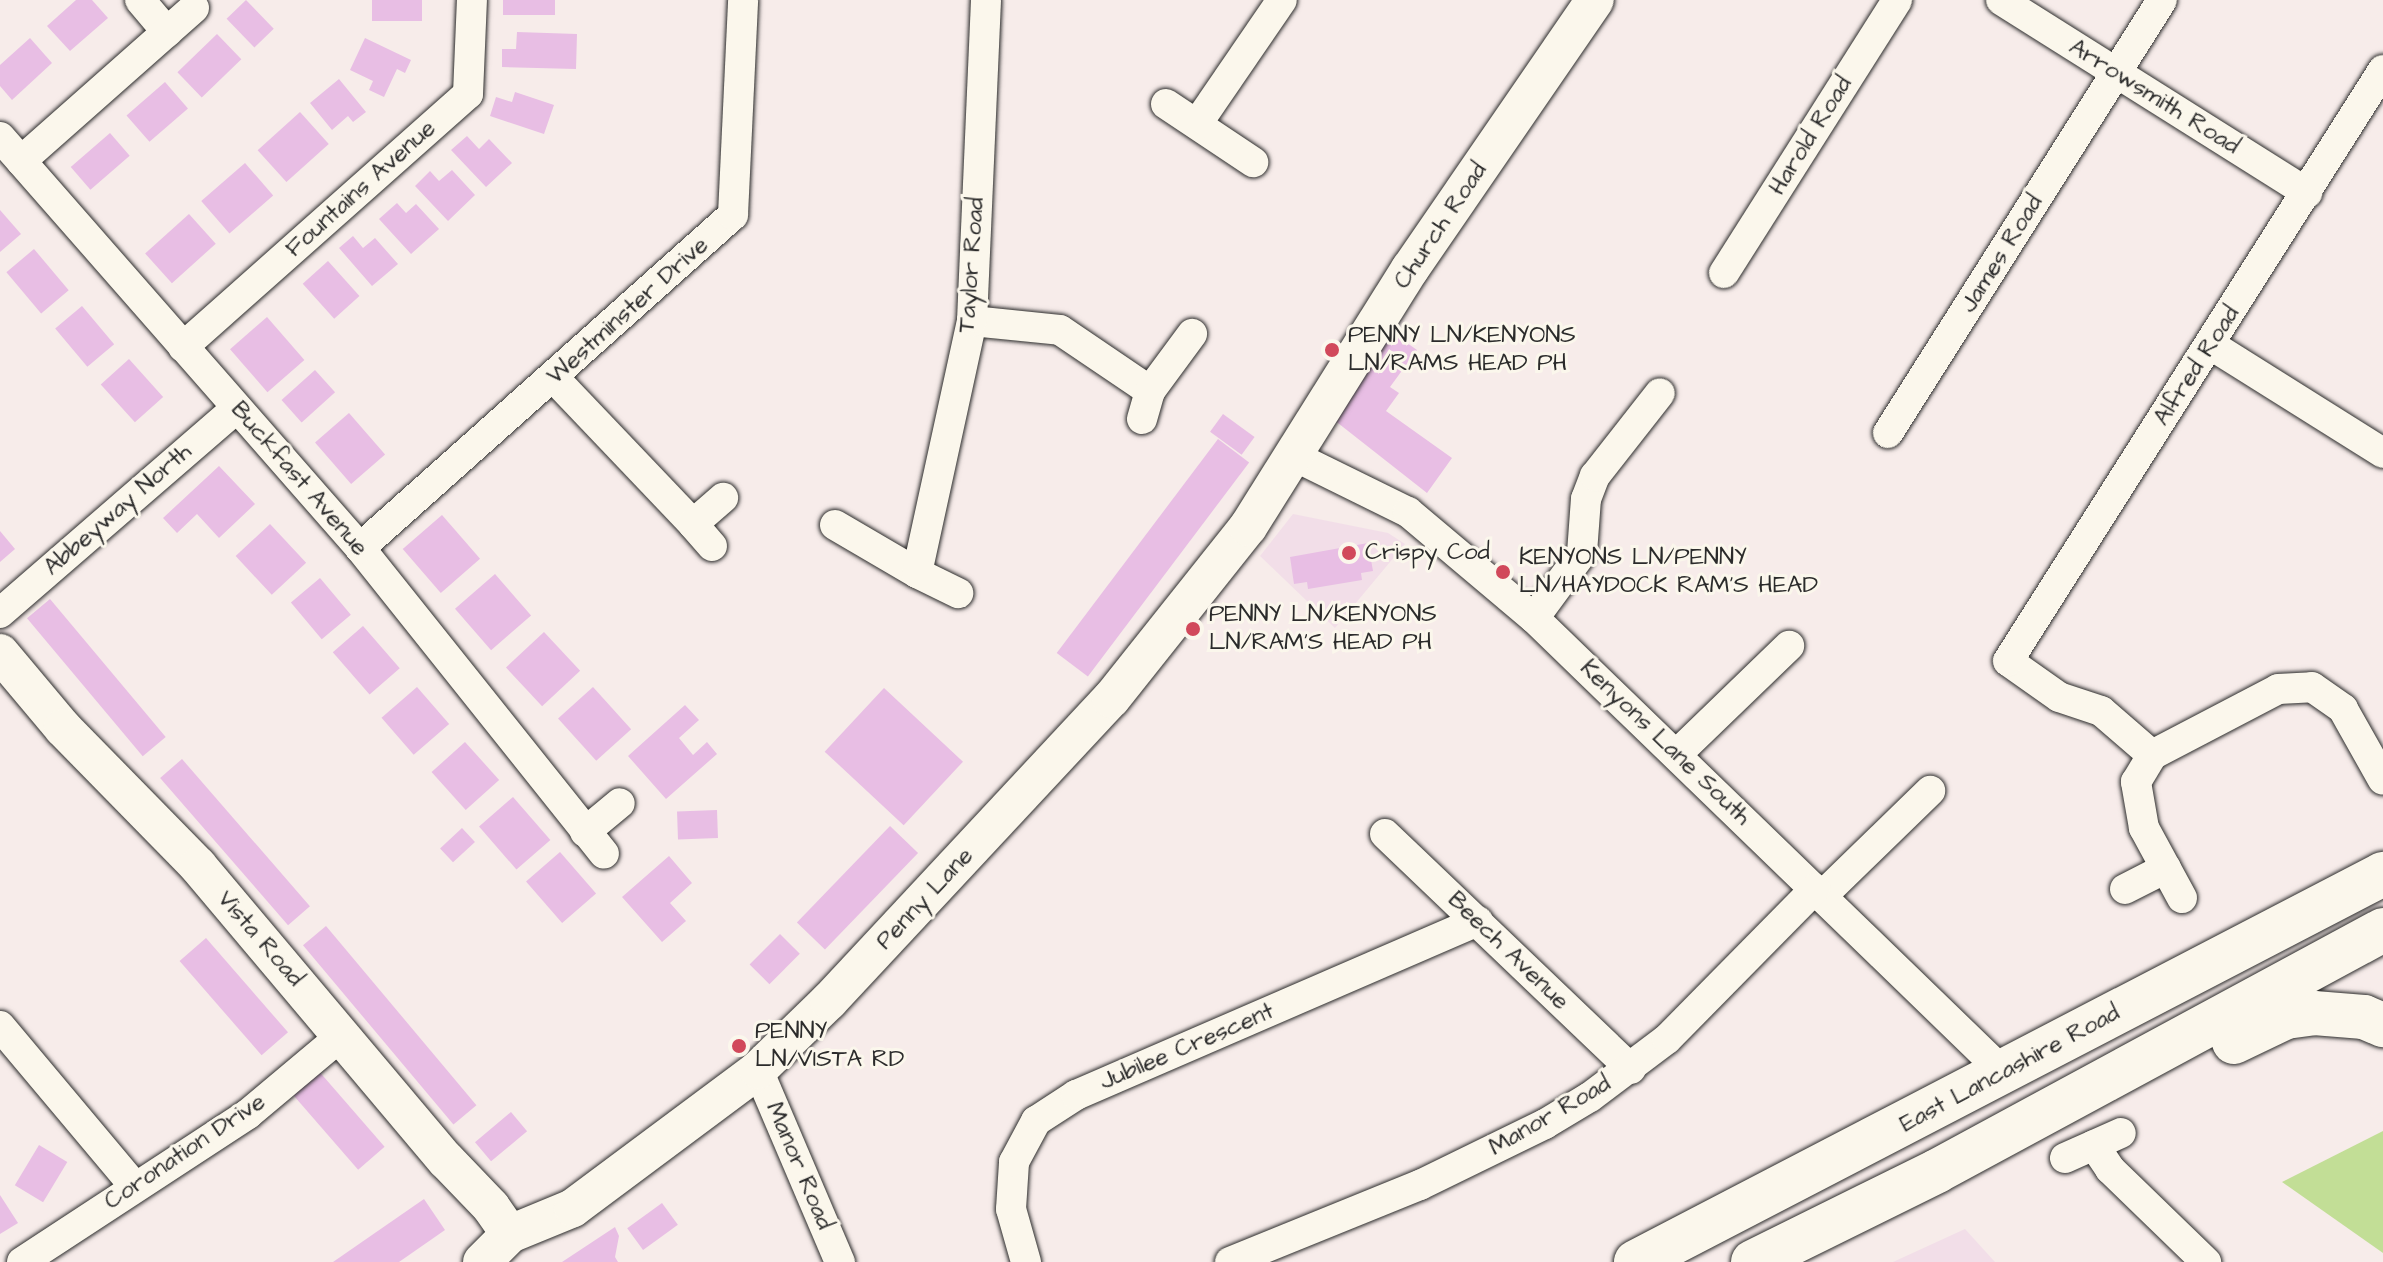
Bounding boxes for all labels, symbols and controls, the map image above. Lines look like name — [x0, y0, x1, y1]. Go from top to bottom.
street label: Arrowsmith Road — [2063, 33, 2245, 161]
street label: Harold Road — [1763, 71, 1859, 201]
street label: Fountains Avenue — [280, 114, 442, 264]
street label: Church Road — [1388, 157, 1494, 295]
street label: James Road — [1954, 190, 2050, 318]
street label: Taylor Road — [953, 196, 991, 334]
street label: Westminster Drive — [541, 231, 715, 391]
street label: Alfred Road — [2148, 301, 2246, 431]
place label: PENNY LN/KENYONS LN/RAMS HEAD PH — [1348, 322, 1576, 378]
marker: PENNY LN/KENYONS LN/RAMS HEAD PH — [1323, 341, 1341, 359]
street label: Buckfast Avenue — [224, 396, 374, 562]
street label: Abbeyway North — [38, 438, 198, 582]
place label: Crispy Cod — [1365, 539, 1490, 567]
marker: Crispy Cod — [1340, 544, 1358, 562]
place label: KENYONS LN/PENNY LN/HAYDOCK RAM'S HEAD — [1519, 544, 1818, 600]
marker: KENYONS LN/PENNY LN/HAYDOCK RAM'S HEAD — [1494, 563, 1512, 581]
place label: PENNY LN/KENYONS LN/RAM'S HEAD PH — [1209, 601, 1437, 657]
marker: PENNY LN/KENYONS LN/RAM'S HEAD PH — [1184, 620, 1202, 638]
street label: Kenyons Lane South — [1574, 654, 1756, 832]
street label: Penny Lane — [871, 842, 979, 956]
street label: Vista Road — [211, 885, 309, 993]
street label: Beech Avenue — [1441, 886, 1575, 1016]
street label: Jubilee Crescent — [1096, 997, 1278, 1097]
street label: East Lancashire Road — [1895, 999, 2125, 1139]
place label: PENNY LN/VISTA RD — [755, 1018, 904, 1074]
marker: PENNY LN/VISTA RD — [730, 1037, 748, 1055]
street label: Manor Road — [1484, 1070, 1616, 1162]
street label: Coronation Drive — [99, 1088, 271, 1216]
street label: Manor Road — [759, 1098, 839, 1234]

